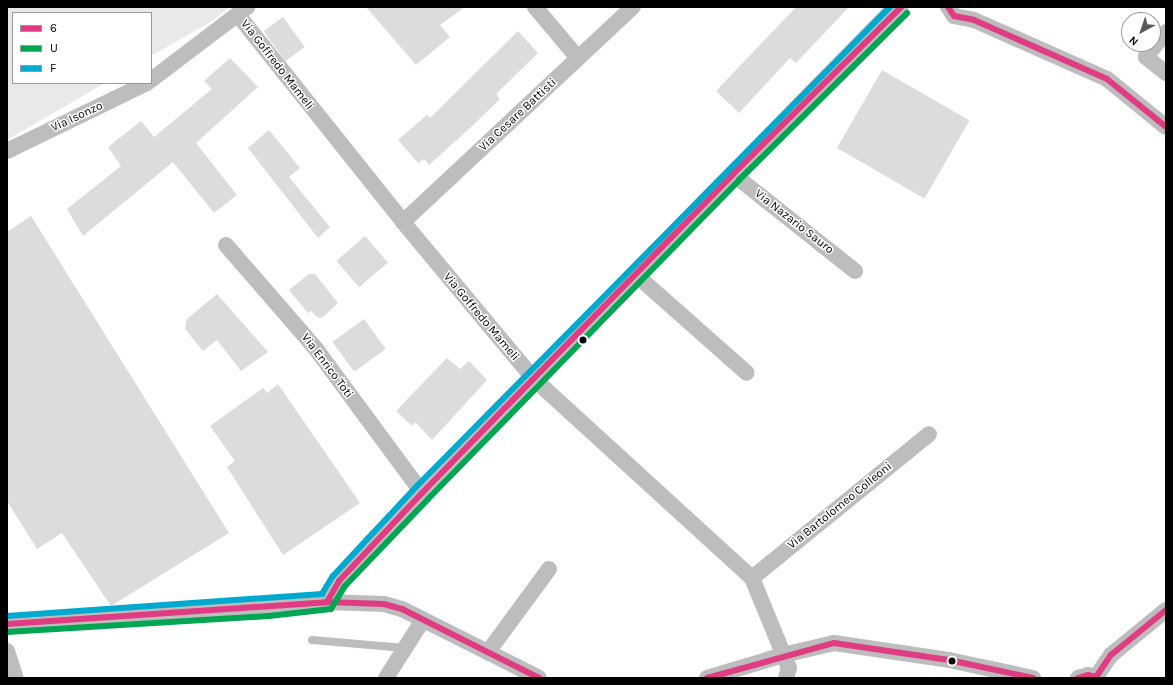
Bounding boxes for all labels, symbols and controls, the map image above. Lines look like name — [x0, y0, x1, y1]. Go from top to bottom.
legend — [12, 12, 152, 84]
north arrow — [1121, 12, 1161, 52]
street label: Via Goffredo Mameli — [237, 17, 317, 113]
text: 6 — [50, 21, 57, 35]
text: N — [1126, 33, 1141, 48]
text: U — [50, 41, 58, 55]
text: F — [50, 61, 56, 75]
street label: Via Cesare Battisti — [476, 75, 560, 155]
street label: Via Isonzo — [49, 99, 105, 135]
street label: Via Nazario Sauro — [752, 187, 836, 257]
street label: Via Goffredo Mameli — [440, 270, 522, 364]
street label: Via Enrico Toti — [298, 331, 356, 401]
unlabelled marker — [578, 335, 588, 345]
street label: Via Bartolomeo Colleoni — [785, 459, 895, 553]
unlabelled marker — [947, 656, 957, 666]

